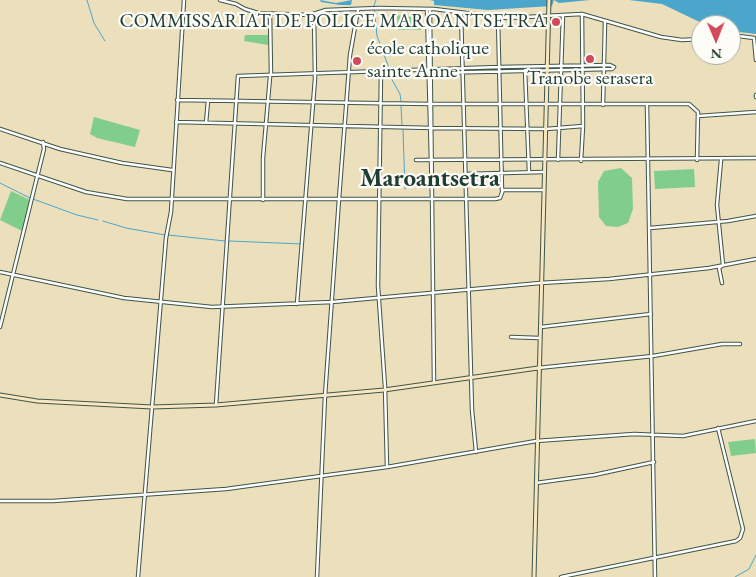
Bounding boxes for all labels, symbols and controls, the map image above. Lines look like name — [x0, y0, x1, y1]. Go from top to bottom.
place label: COMMISSARIAT DE POLICE MAROANTSETRA — [120, 10, 546, 34]
north arrow — [691, 15, 741, 65]
marker: COMMISSARIAT DE POLICE MAROANTSETRA — [550, 16, 562, 28]
place label: école catholique sainte Anne — [367, 37, 489, 84]
text: N — [710, 45, 722, 63]
marker: Tranobe serasera — [584, 53, 596, 65]
marker: école catholique sainte Anne — [351, 55, 363, 67]
place label: Tranobe serasera — [527, 67, 653, 91]
district label: Maroantsetra — [360, 164, 500, 194]

